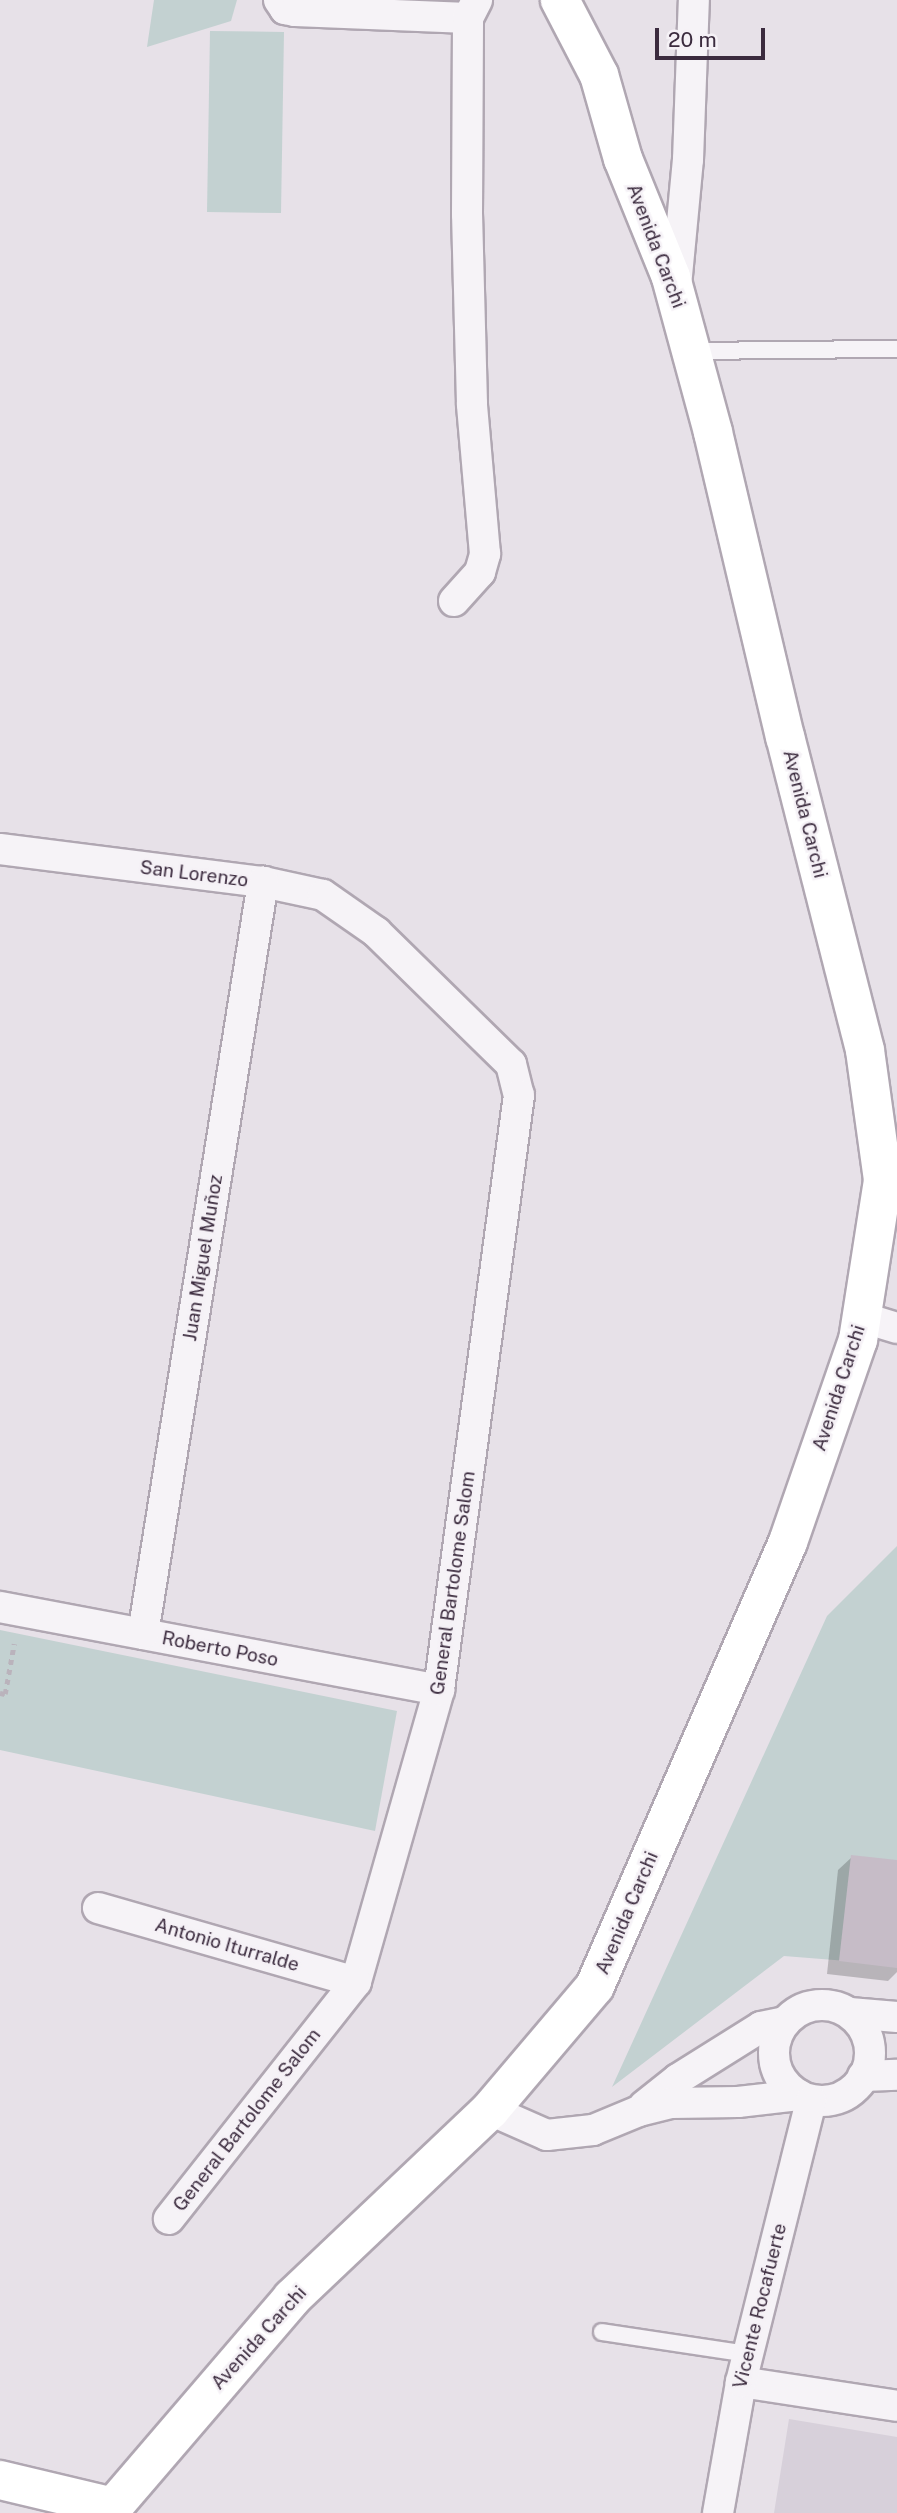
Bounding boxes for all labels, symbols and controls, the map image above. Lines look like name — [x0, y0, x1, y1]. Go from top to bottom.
scale bar — [659, 14, 769, 58]
text: 20 m — [668, 27, 717, 52]
street label: Avenida Carchi — [622, 181, 690, 311]
street label: Avenida Carchi — [778, 748, 832, 880]
street label: San Lorenzo — [139, 856, 249, 892]
street label: Juan Miguel Muñoz — [179, 1173, 227, 1343]
street label: Avenida Carchi — [808, 1322, 870, 1454]
street label: General Bartolome Salom — [426, 1469, 480, 1697]
street label: Roberto Poso — [160, 1627, 280, 1671]
street label: Avenida Carchi — [591, 1848, 663, 1978]
street label: Antonio Iturralde — [152, 1913, 302, 1977]
street label: General Bartolome Salom — [168, 2024, 326, 2216]
street label: Vicente Rocafuerte — [728, 2221, 792, 2391]
street label: Avenida Carchi — [207, 2282, 311, 2394]

